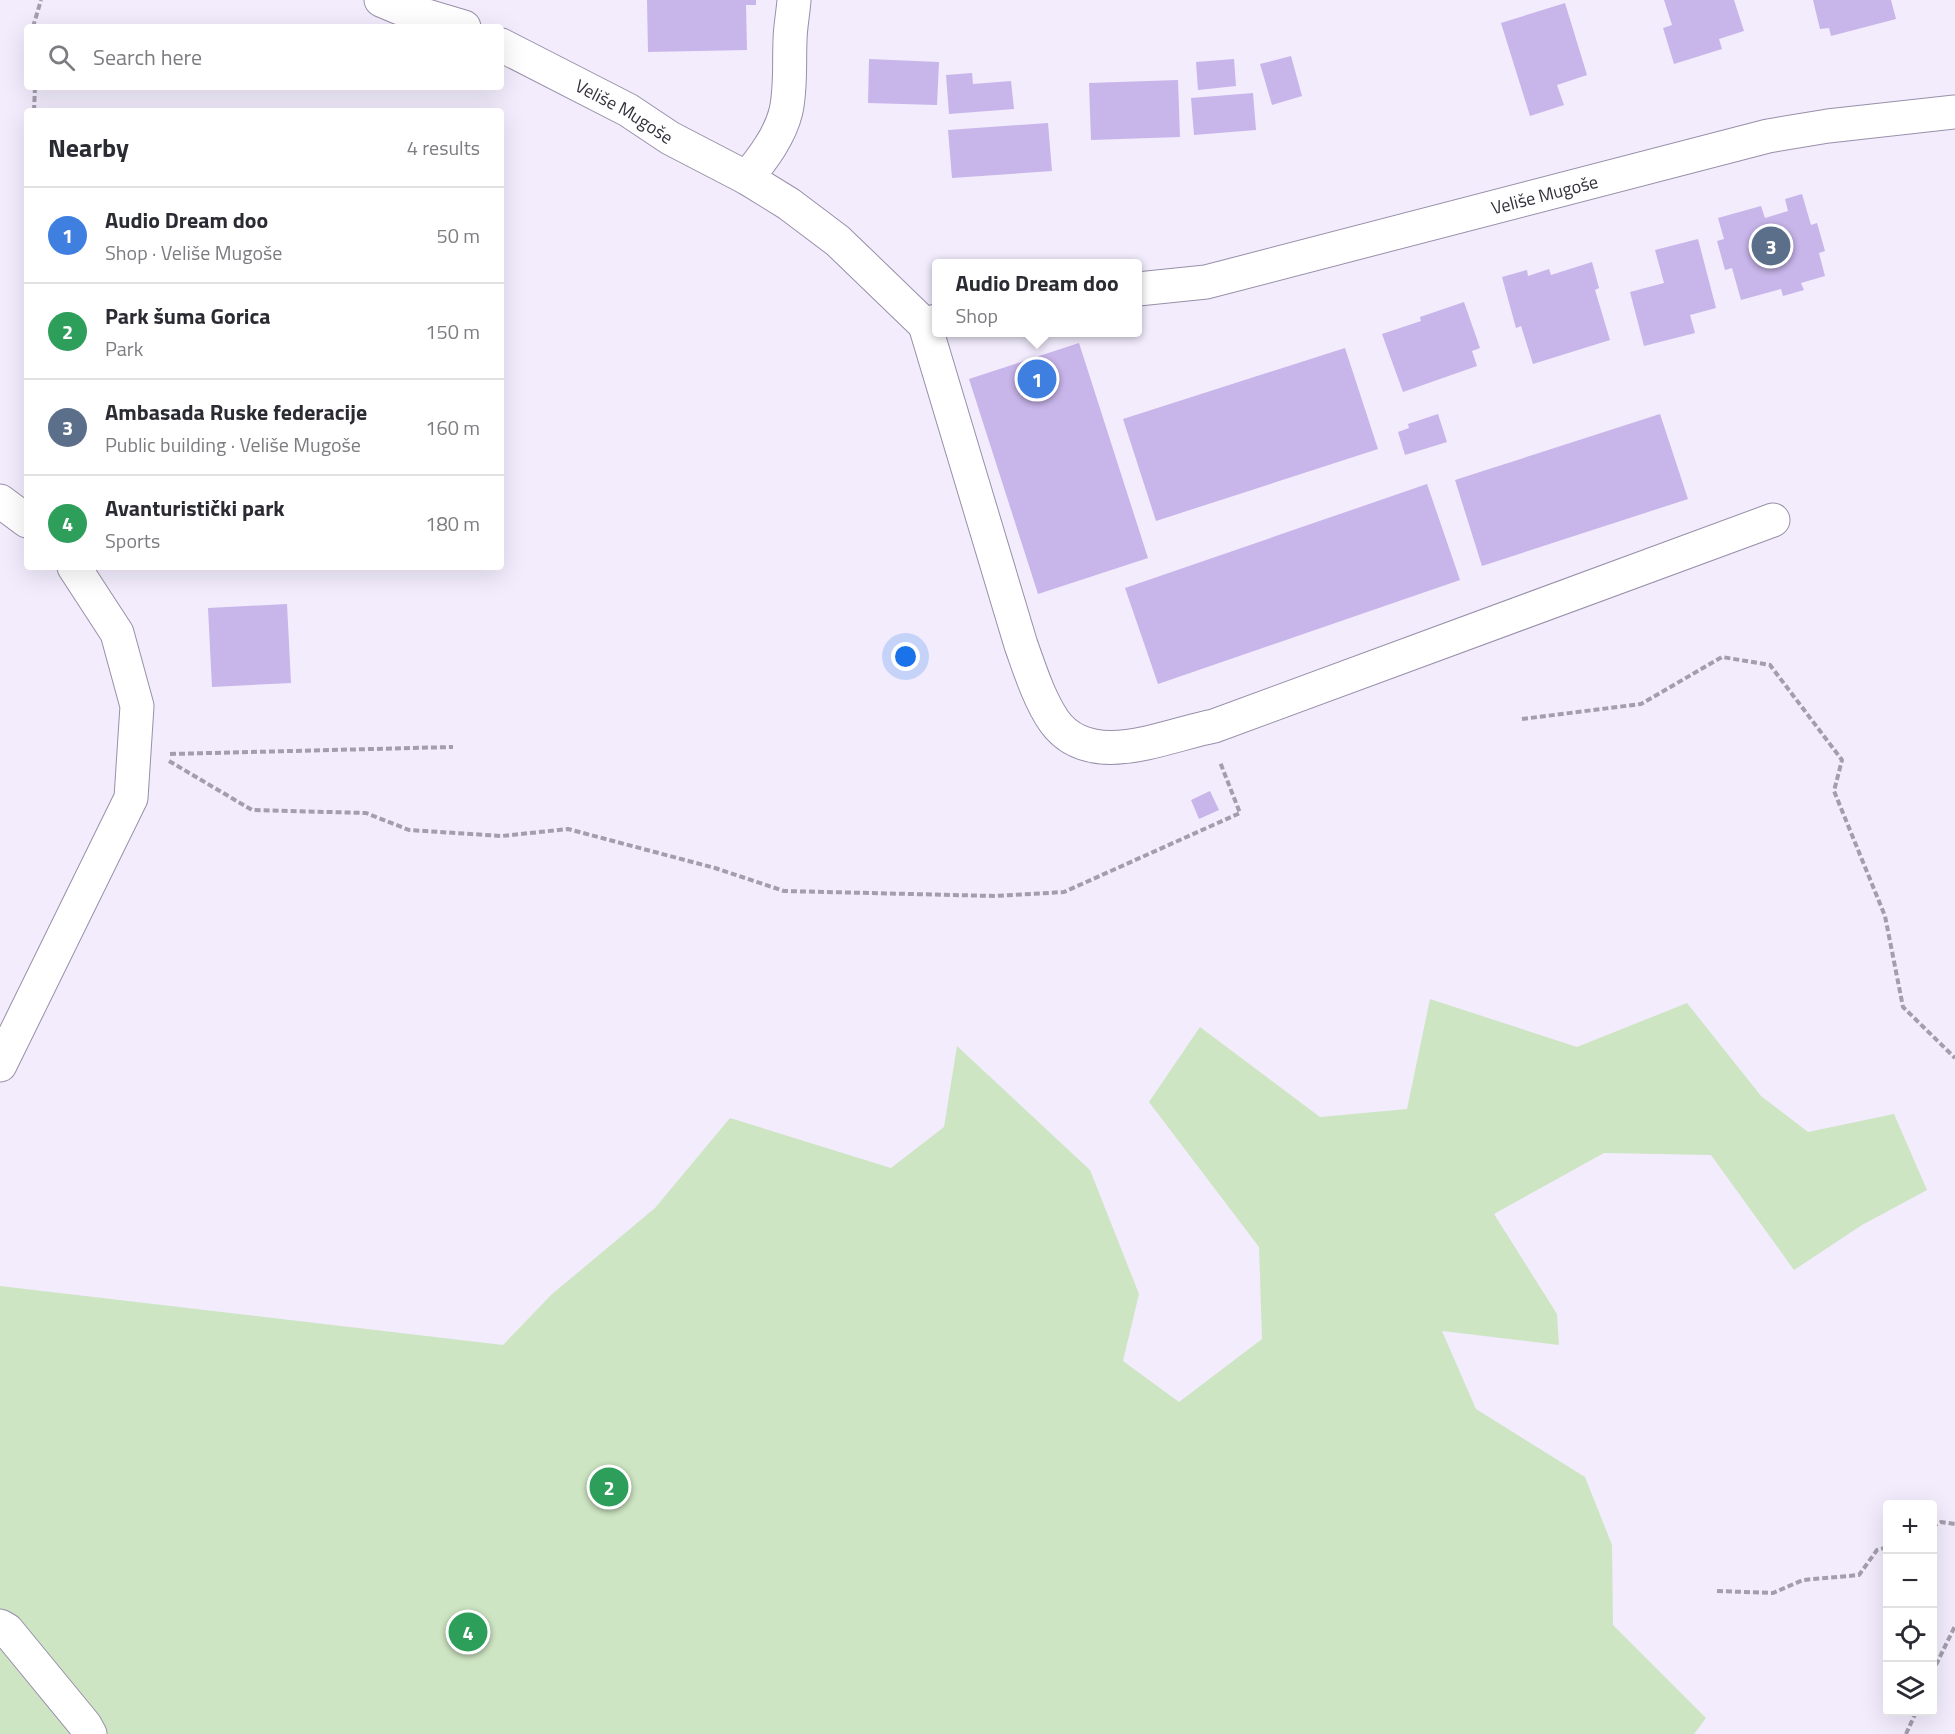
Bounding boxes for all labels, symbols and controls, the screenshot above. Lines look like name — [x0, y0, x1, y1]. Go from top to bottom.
search box — [24, 24, 504, 90]
text: Search here — [93, 40, 202, 74]
icon: search — [45, 41, 78, 74]
street label: Veliše Mugoše — [571, 72, 679, 150]
text: Nearby — [48, 128, 129, 167]
text: 4 results — [407, 132, 480, 163]
street label: Veliše Mugoše — [1488, 167, 1601, 221]
text: Audio Dream doo — [105, 203, 268, 237]
text: 1 — [62, 220, 73, 251]
text: 50 m — [436, 220, 480, 251]
pin: 3 — [1752, 224, 1790, 268]
text: Shop · Veliše Mugoše — [105, 237, 282, 268]
popup — [932, 259, 1142, 337]
text: Audio Dream doo — [955, 266, 1119, 300]
text: Park šuma Gorica — [105, 299, 271, 333]
text: Shop — [955, 300, 998, 331]
text: 2 — [62, 316, 73, 347]
text: 150 m — [425, 316, 480, 347]
text: Park — [105, 333, 143, 364]
pin: 1 — [1018, 356, 1056, 401]
text: Ambasada Ruske federacije — [105, 395, 367, 429]
text: 3 — [62, 412, 73, 443]
text: 160 m — [425, 412, 480, 443]
text: Public building · Veliše Mugoše — [105, 429, 361, 460]
text: Avanturistički park — [105, 491, 285, 525]
text: 4 — [62, 508, 73, 539]
text: 180 m — [425, 508, 480, 539]
text: Sports — [105, 525, 160, 556]
your location — [891, 642, 920, 671]
pin: 2 — [590, 1464, 628, 1510]
map controls — [1883, 1500, 1937, 1716]
button: + — [1883, 1500, 1937, 1554]
button: − — [1883, 1554, 1937, 1608]
button: locate — [1883, 1608, 1937, 1662]
pin: 4 — [448, 1610, 488, 1654]
button: layers — [1883, 1662, 1937, 1716]

